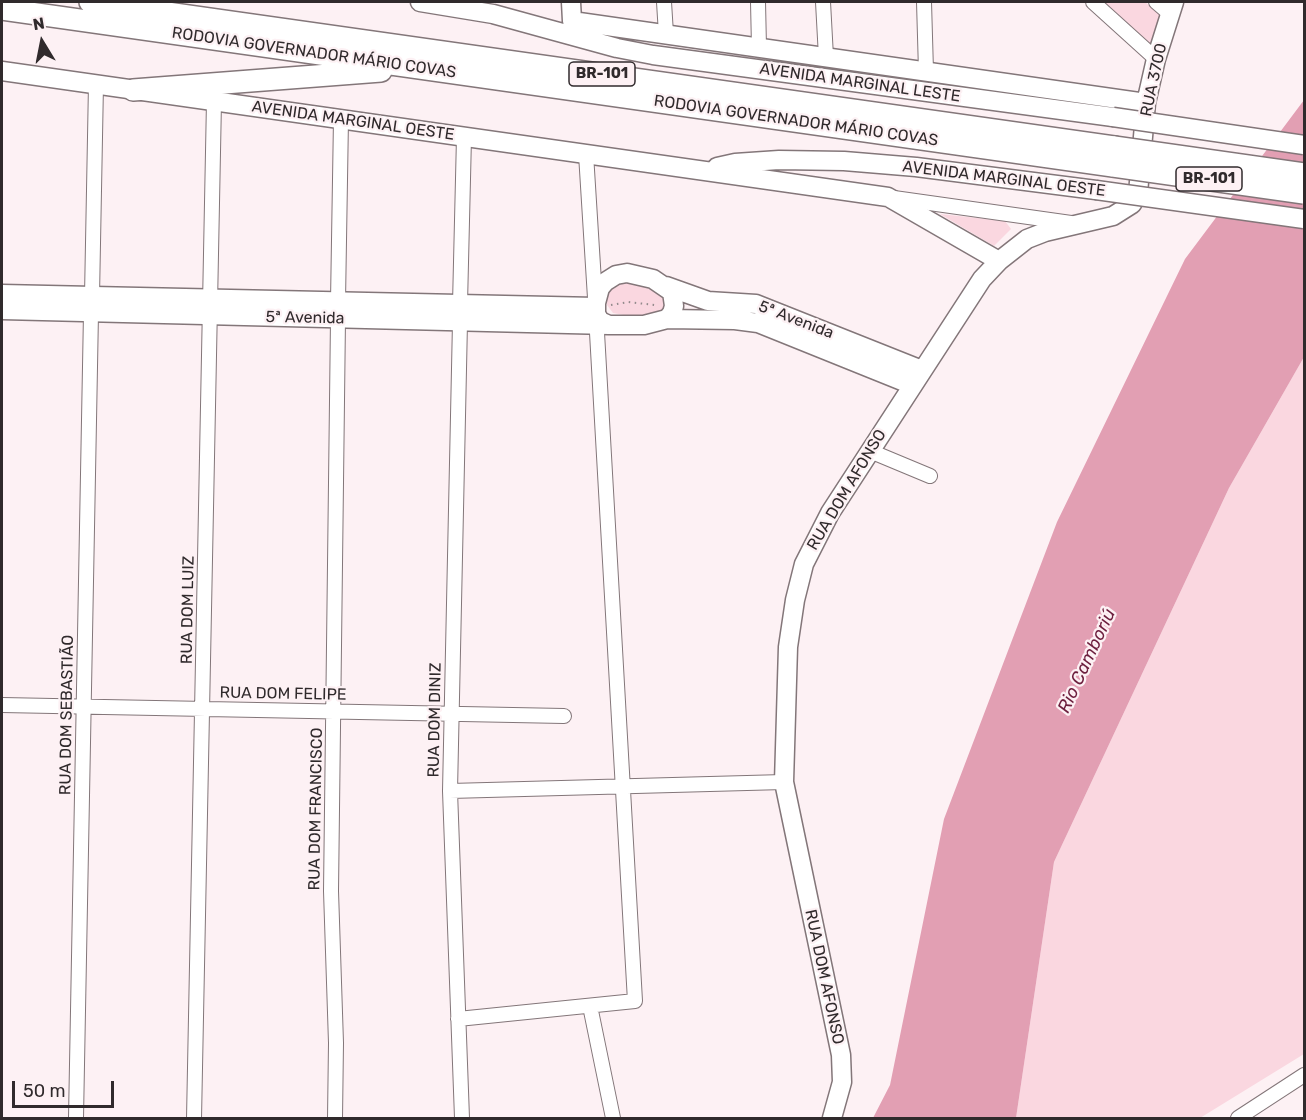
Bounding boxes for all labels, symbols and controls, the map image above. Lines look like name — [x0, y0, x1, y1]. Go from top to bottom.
north arrow — [12, 12, 72, 72]
text: N — [31, 13, 46, 34]
street label: RODOVIA GOVERNADOR MÁRIO COVAS — [171, 24, 457, 82]
street label: RUA 3700 — [1137, 42, 1171, 118]
street label: AVENIDA MARGINAL LESTE — [758, 59, 962, 107]
road number: BR-101 — [569, 62, 635, 86]
street label: RODOVIA GOVERNADOR MÁRIO COVAS — [653, 92, 939, 150]
street label: AVENIDA MARGINAL OESTE — [251, 97, 455, 145]
street label: AVENIDA MARGINAL OESTE — [901, 157, 1107, 201]
road number: BR-101 — [1176, 167, 1242, 191]
street label: 5ª Avenida — [756, 297, 836, 343]
street label: 5ª Avenida — [265, 308, 345, 328]
street label: RUA DOM AFONSO — [803, 426, 891, 554]
street label: RUA DOM LUIZ — [177, 556, 199, 664]
water label: Rio Camboriú — [1053, 605, 1121, 717]
street label: RUA DOM SEBASTIÃO — [56, 635, 78, 795]
street label: RUA DOM DINIZ — [424, 662, 446, 778]
street label: RUA DOM FELIPE — [219, 683, 347, 705]
street label: RUA DOM FRANCISCO — [305, 727, 327, 891]
street label: RUA DOM AFONSO — [800, 908, 848, 1046]
scale bar — [15, 1069, 117, 1107]
text: 50 m — [23, 1080, 66, 1102]

